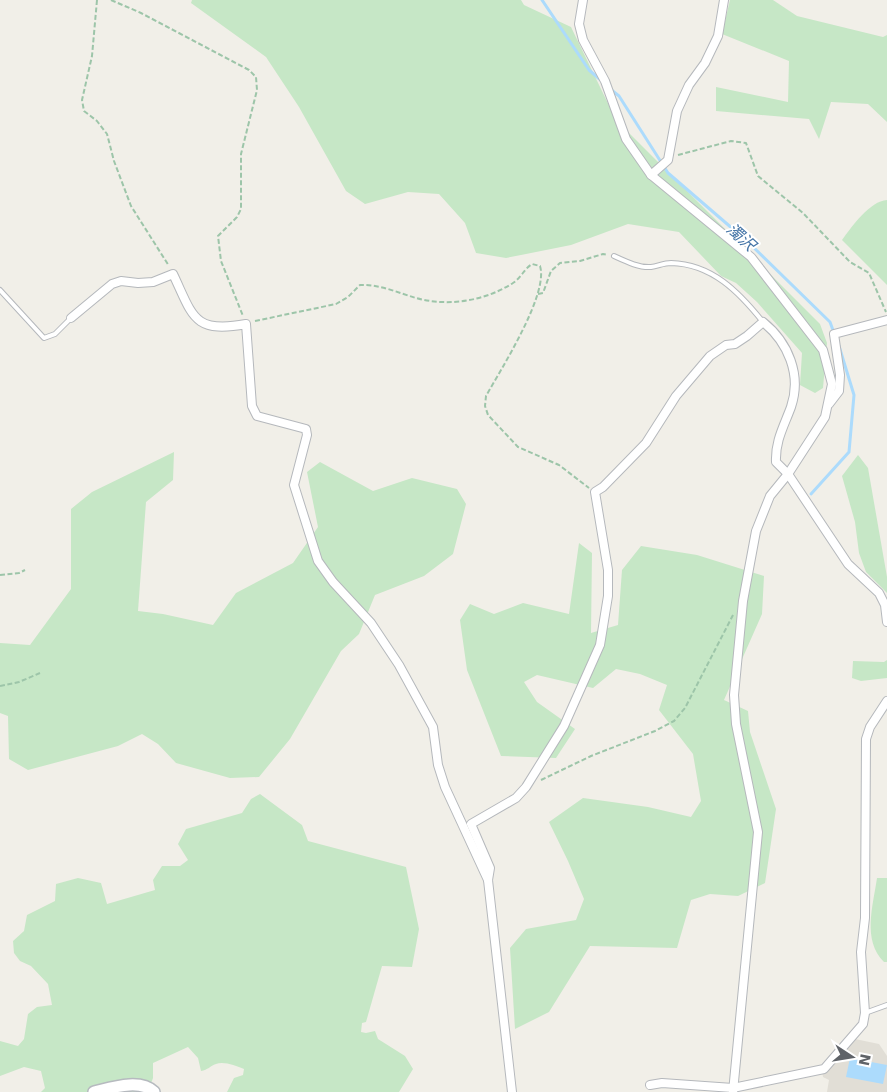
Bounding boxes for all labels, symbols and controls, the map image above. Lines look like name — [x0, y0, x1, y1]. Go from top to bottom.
water label: 濁沢 — [723, 219, 761, 256]
north arrow — [827, 1032, 877, 1082]
text: N — [856, 1052, 874, 1067]

